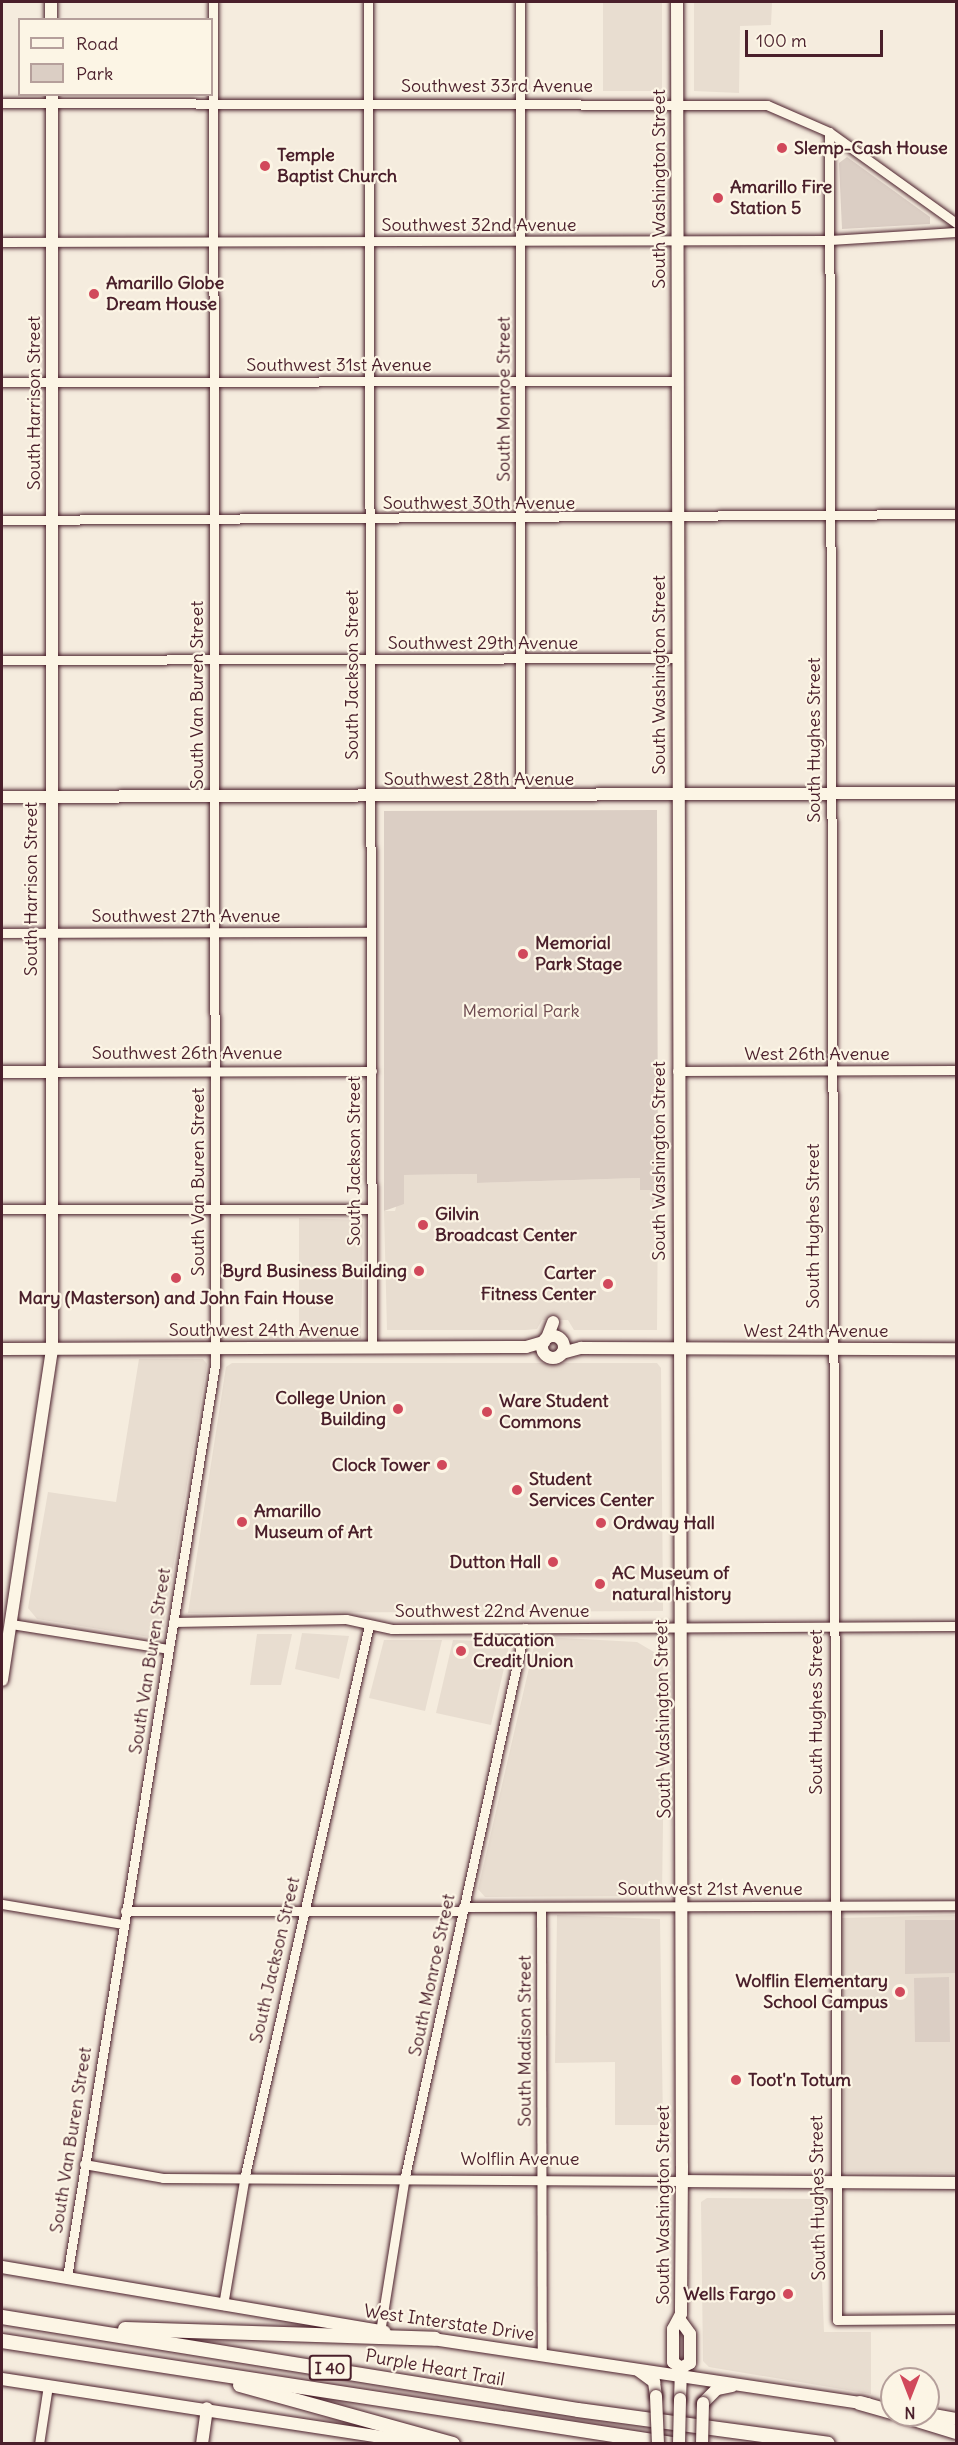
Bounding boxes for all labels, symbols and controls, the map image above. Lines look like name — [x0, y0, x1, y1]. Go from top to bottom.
legend — [18, 18, 213, 96]
scale bar — [748, 18, 886, 56]
text: 100 m — [756, 29, 807, 52]
text: Road — [76, 32, 118, 55]
text: Park — [76, 62, 113, 85]
street label: Southwest 33rd Avenue — [401, 75, 593, 97]
street label: South Washington Street — [648, 89, 670, 289]
place label: Slemp-Cash House — [794, 137, 948, 159]
marker: Slemp-Cash House — [775, 141, 789, 155]
place label: Temple Baptist Church — [277, 145, 397, 188]
marker: Temple Baptist Church — [258, 159, 272, 173]
place label: Amarillo Fire Station 5 — [730, 177, 832, 219]
marker: Amarillo Fire Station 5 — [711, 191, 725, 205]
street label: Southwest 32nd Avenue — [381, 214, 577, 236]
place label: Amarillo Globe Dream House — [106, 273, 224, 316]
marker: Amarillo Globe Dream House — [87, 287, 101, 301]
street label: South Harrison Street — [23, 316, 45, 490]
street label: South Monroe Street — [493, 316, 515, 482]
street label: Southwest 31st Avenue — [246, 354, 432, 376]
street label: Southwest 30th Avenue — [383, 492, 575, 514]
street label: South Washington Street — [648, 575, 670, 775]
street label: South Jackson Street — [341, 590, 363, 760]
street label: South Van Buren Street — [186, 601, 208, 789]
street label: Southwest 29th Avenue — [388, 632, 578, 654]
street label: South Hughes Street — [803, 657, 825, 823]
street label: Southwest 28th Avenue — [384, 768, 574, 790]
street label: South Harrison Street — [20, 802, 42, 976]
street label: Southwest 27th Avenue — [91, 905, 281, 927]
place label: Memorial Park Stage — [535, 933, 622, 976]
marker: Memorial Park Stage — [516, 947, 530, 961]
park label: Memorial Park — [462, 1000, 580, 1022]
street label: Southwest 26th Avenue — [92, 1042, 282, 1064]
street label: West 26th Avenue — [744, 1043, 890, 1065]
street label: South Washington Street — [648, 1061, 670, 1261]
street label: South Jackson Street — [343, 1076, 365, 1246]
street label: South Van Buren Street — [187, 1088, 209, 1276]
street label: South Hughes Street — [802, 1143, 824, 1309]
place label: Gilvin Broadcast Center — [435, 1204, 577, 1246]
marker: Gilvin Broadcast Center — [416, 1218, 430, 1232]
place label: Byrd Business Building — [222, 1260, 407, 1282]
place label: Carter Fitness Center — [481, 1263, 596, 1306]
marker: Byrd Business Building — [412, 1264, 426, 1278]
marker: Mary (Masterson) and John Fain House — [169, 1271, 183, 1285]
marker: Carter Fitness Center — [601, 1277, 615, 1291]
place label: Mary (Masterson) and John Fain House — [18, 1287, 334, 1309]
street label: Southwest 24th Avenue — [169, 1319, 359, 1341]
street label: West 24th Avenue — [744, 1320, 888, 1342]
place label: College Union Building — [275, 1388, 386, 1430]
place label: Ware Student Commons — [499, 1391, 609, 1434]
marker: College Union Building — [391, 1402, 405, 1416]
marker: Ware Student Commons — [480, 1405, 494, 1419]
place label: Clock Tower — [332, 1454, 430, 1476]
marker: Clock Tower — [435, 1458, 449, 1472]
place label: Student Services Center — [529, 1469, 654, 1512]
marker: Student Services Center — [510, 1483, 524, 1497]
place label: Amarillo Museum of Art — [254, 1501, 373, 1544]
place label: Ordway Hall — [613, 1512, 715, 1534]
marker: Amarillo Museum of Art — [235, 1515, 249, 1529]
marker: Ordway Hall — [594, 1516, 608, 1530]
place label: Dutton Hall — [450, 1551, 541, 1573]
marker: Dutton Hall — [546, 1555, 560, 1569]
place label: AC Museum of natural history — [612, 1563, 731, 1606]
street label: South Van Buren Street — [125, 1566, 175, 1756]
marker: AC Museum of natural history — [593, 1577, 607, 1591]
street label: Southwest 22nd Avenue — [395, 1600, 589, 1622]
street label: South Washington Street — [650, 1619, 676, 1819]
street label: South Hughes Street — [805, 1629, 827, 1795]
place label: Education Credit Union — [473, 1630, 573, 1672]
marker: Education Credit Union — [454, 1644, 468, 1658]
street label: South Jackson Street — [245, 1875, 305, 2045]
street label: Southwest 21st Avenue — [617, 1878, 803, 1900]
street label: South Monroe Street — [404, 1892, 460, 2058]
street label: South Madison Street — [514, 1955, 536, 2127]
place label: Wolflin Elementary School Campus — [735, 1971, 888, 2014]
marker: Wolflin Elementary School Campus — [893, 1985, 907, 1999]
street label: South Van Buren Street — [46, 2045, 96, 2235]
place label: Toot'n Totum — [748, 2069, 851, 2091]
marker: Toot'n Totum — [729, 2073, 743, 2087]
street label: South Washington Street — [652, 2105, 674, 2305]
street label: South Hughes Street — [806, 2115, 830, 2281]
street label: Wolflin Avenue — [461, 2148, 579, 2170]
place label: Wells Fargo — [683, 2283, 776, 2305]
marker: Wells Fargo — [781, 2287, 795, 2301]
street label: West Interstate Drive — [362, 2300, 536, 2346]
street label: Purple Heart Trail — [364, 2345, 506, 2391]
road number: I 40 — [308, 2355, 352, 2381]
north arrow — [880, 2367, 940, 2427]
text: N — [904, 2403, 916, 2423]

